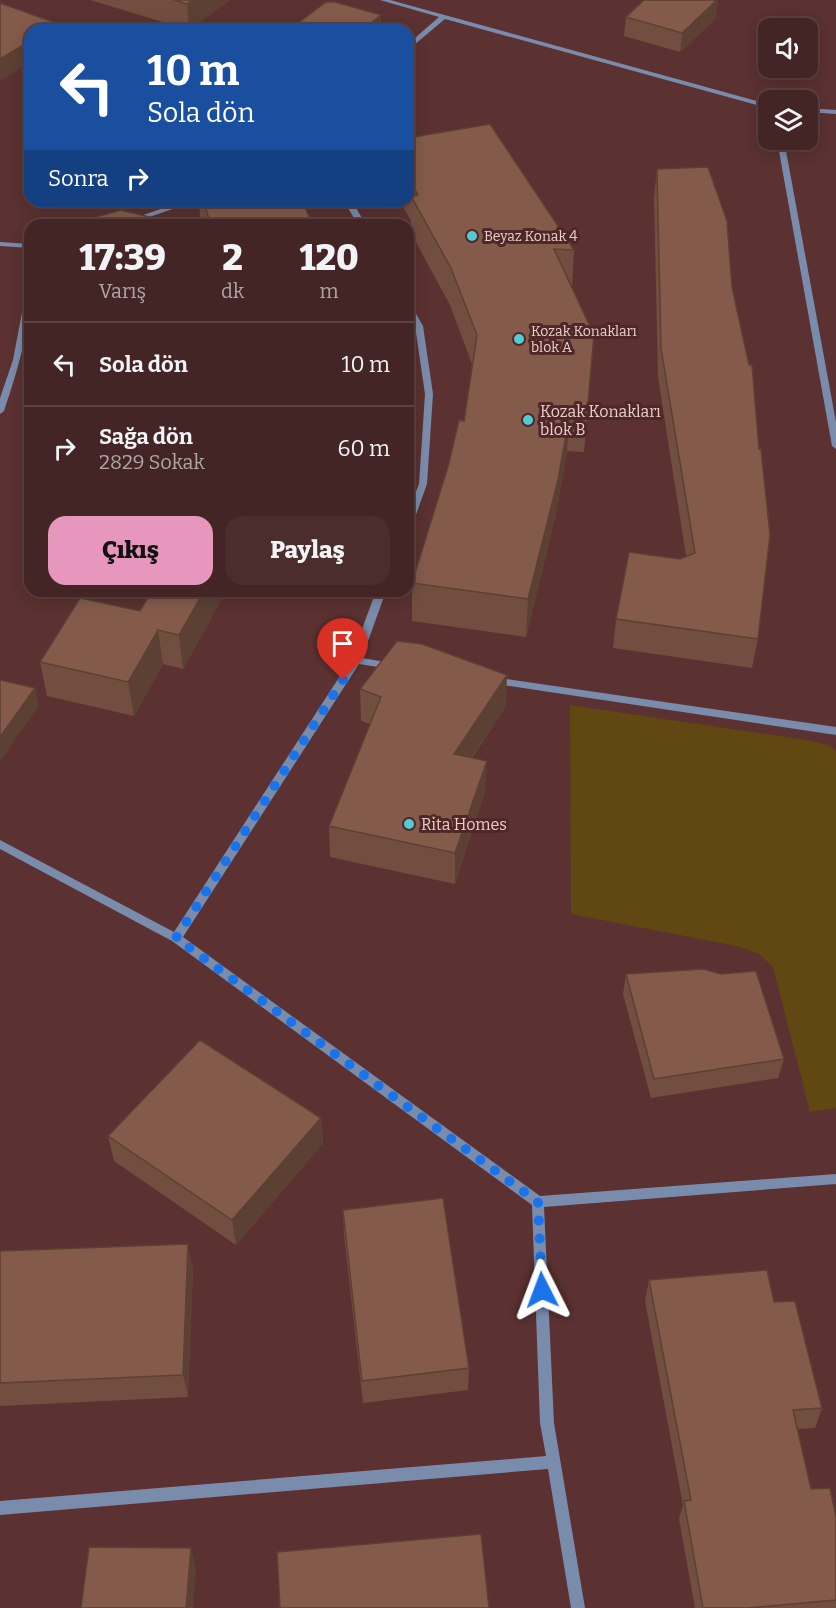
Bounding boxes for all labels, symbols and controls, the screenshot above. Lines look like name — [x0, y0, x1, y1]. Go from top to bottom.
map controls — [758, 18, 818, 150]
button: sound — [758, 18, 818, 78]
text: 10 m — [147, 46, 239, 96]
icon: left — [48, 48, 126, 126]
button: layers — [758, 90, 818, 150]
text: Sola dön — [147, 97, 255, 129]
icon: right — [121, 162, 154, 195]
text: Sonra — [48, 165, 109, 192]
place label: Beyaz Konak 4 — [484, 228, 577, 245]
marker: Beyaz Konak 4 — [465, 229, 479, 243]
text: 17:39 — [79, 236, 166, 280]
text: 2 — [222, 236, 243, 280]
text: 120 — [299, 236, 359, 280]
text: Varış — [99, 279, 146, 303]
text: dk — [221, 279, 244, 303]
text: m — [320, 279, 339, 303]
place label: Kozak Konakları blok A — [531, 323, 637, 356]
marker: Kozak Konakları blok A — [512, 332, 526, 346]
icon: left — [48, 348, 81, 381]
text: Sola dön — [99, 351, 188, 378]
text: 10 m — [342, 351, 390, 378]
place label: Kozak Konakları blok B — [540, 402, 661, 439]
marker: Kozak Konakları blok B — [521, 413, 535, 427]
text: Sağa dön — [99, 423, 193, 450]
icon: right — [48, 432, 81, 465]
text: 60 m — [338, 435, 390, 462]
text: 2829 Sokak — [99, 450, 205, 474]
button: Çıkış — [48, 516, 213, 585]
button: Paylaş — [225, 516, 390, 585]
pin — [317, 618, 368, 680]
icon: arrive — [326, 627, 359, 660]
place label: Rita Homes — [421, 815, 507, 834]
marker: Rita Homes — [402, 817, 416, 831]
position arrow — [510, 1258, 574, 1322]

